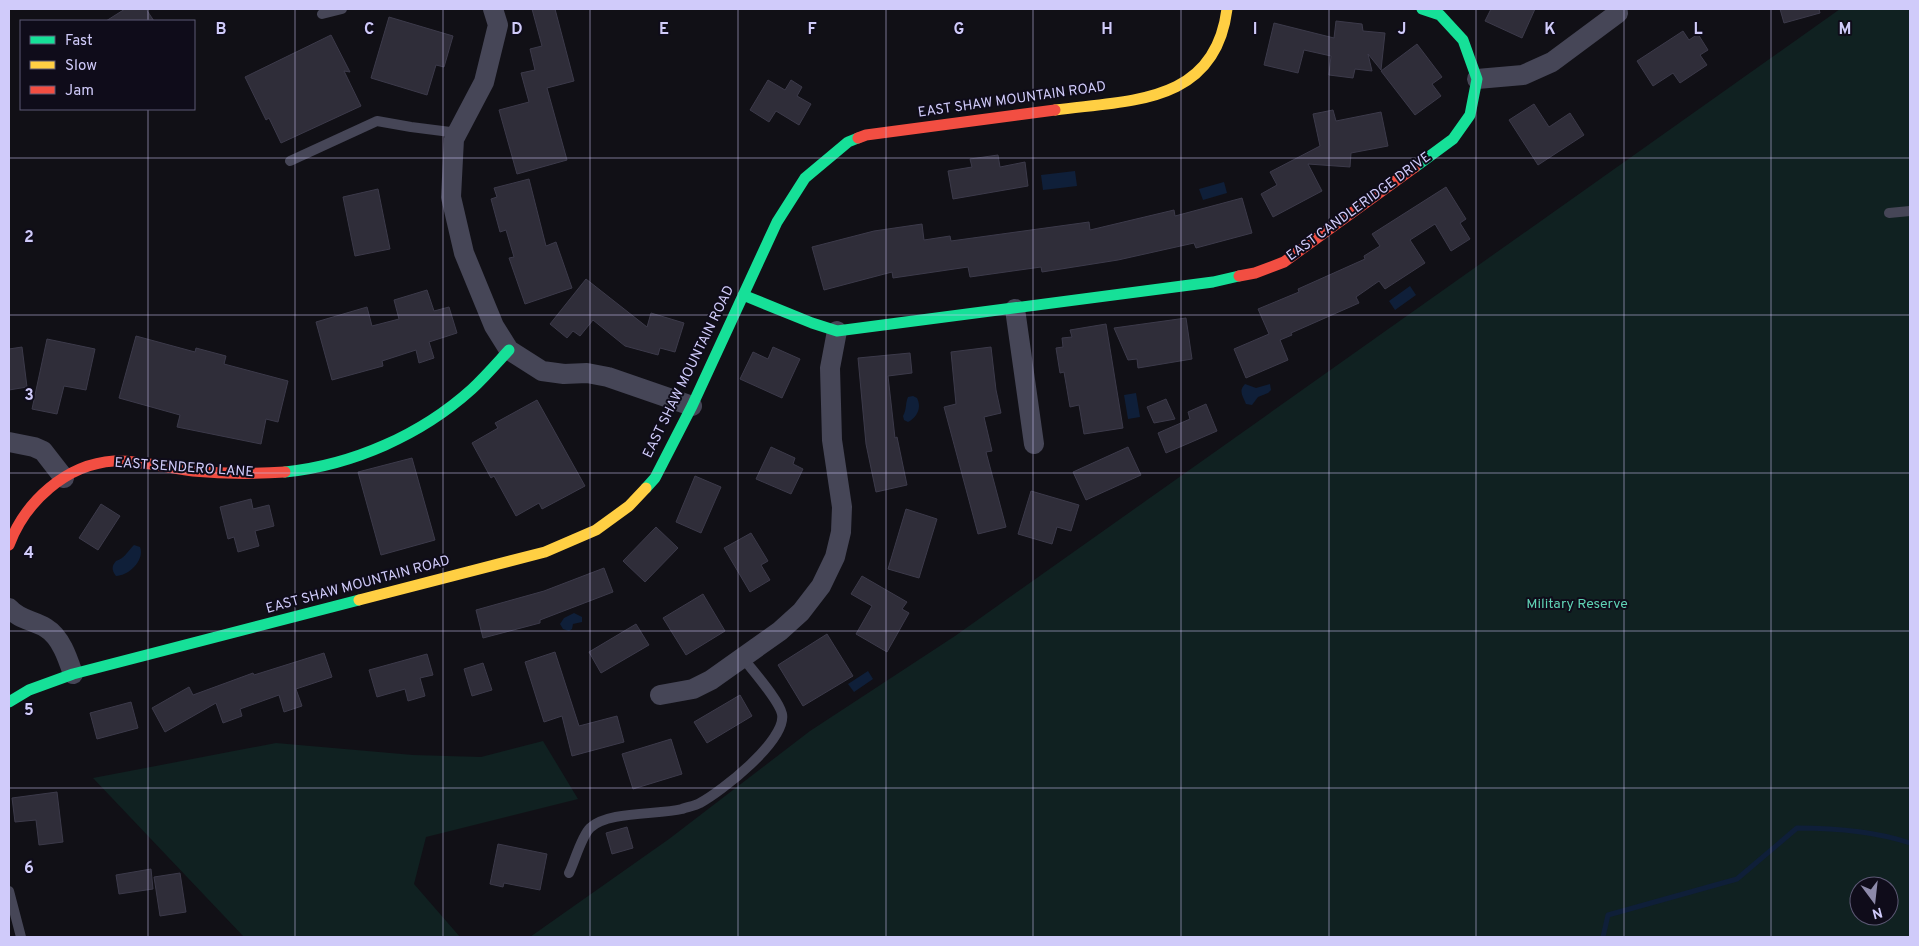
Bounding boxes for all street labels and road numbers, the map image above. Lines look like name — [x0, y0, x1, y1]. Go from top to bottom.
street label: EAST SHAW MOUNTAIN ROAD — [917, 78, 1107, 122]
street label: EAST CANDLERIDGE DRIVE — [1284, 149, 1434, 265]
street label: EAST SHAW MOUNTAIN ROAD — [640, 283, 738, 461]
street label: EAST SENDERO LANE — [114, 455, 254, 481]
street label: EAST SHAW MOUNTAIN ROAD — [264, 552, 452, 618]

